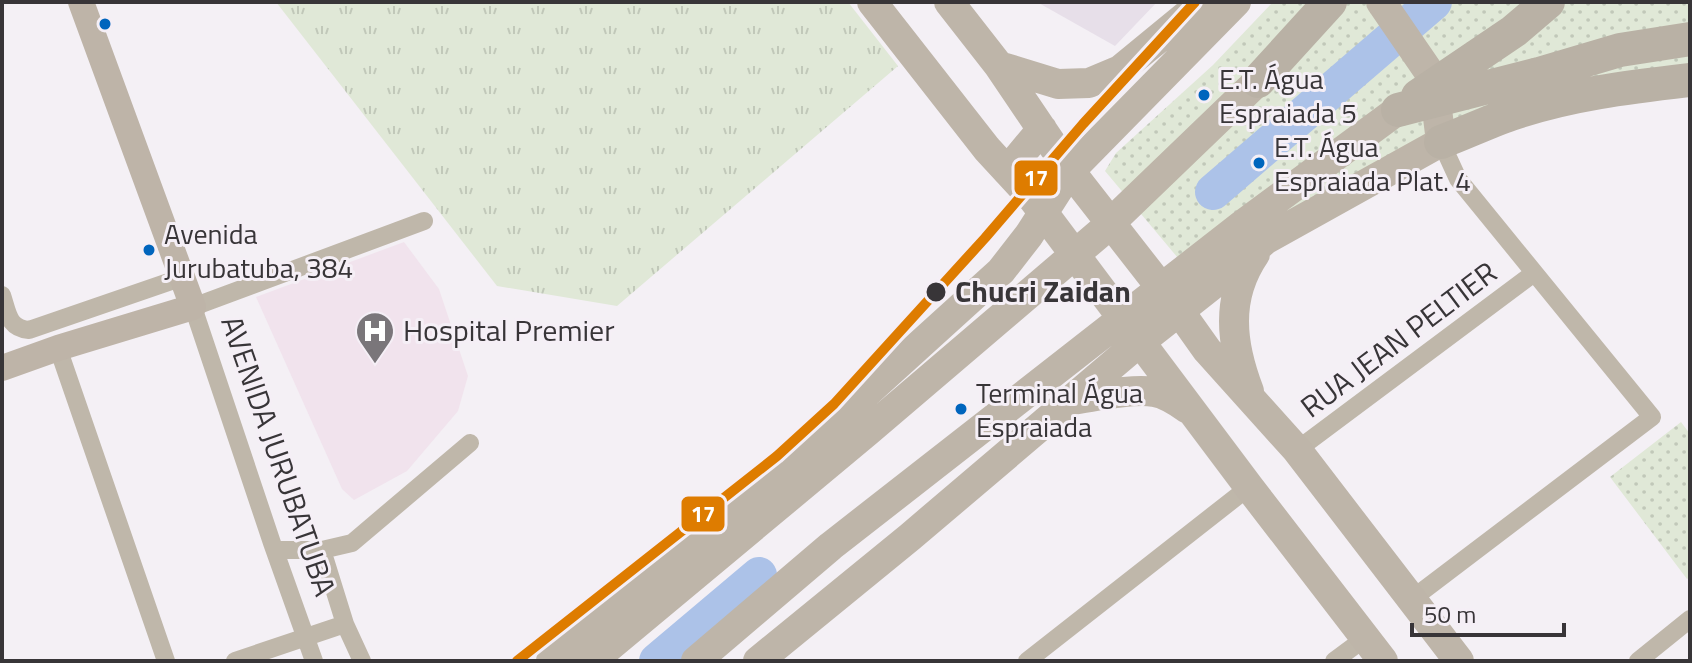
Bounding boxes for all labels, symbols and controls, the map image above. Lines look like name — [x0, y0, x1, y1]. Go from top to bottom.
unlabelled marker — [97, 16, 113, 32]
place label: E.T. Água Espraiada 5 — [1219, 57, 1357, 134]
marker: E.T. Água Espraiada 5 — [1196, 87, 1212, 103]
place label: E.T. Água Espraiada Plat. 4 — [1274, 125, 1471, 202]
marker: E.T. Água Espraiada Plat. 4 — [1251, 155, 1267, 171]
line badge: 17 — [1013, 159, 1059, 197]
text: 17 — [1024, 161, 1048, 195]
place label: Avenida Jurubatuba, 384 — [164, 212, 353, 289]
marker: Avenida Jurubatuba, 384 — [141, 242, 157, 258]
street label: RUA JEAN PELTIER — [1290, 250, 1507, 429]
place label: Chucri Zaidan — [955, 268, 1131, 314]
marker: Chucri Zaidan — [924, 280, 948, 304]
place label: Hospital Premier — [403, 307, 615, 353]
street label: AVENIDA JURUBATUBA — [209, 309, 349, 602]
hospital icon: Hospital Premier — [354, 310, 396, 365]
place label: Terminal Água Espraiada — [976, 371, 1143, 448]
marker: Terminal Água Espraiada — [953, 401, 969, 417]
line badge: 17 — [680, 495, 726, 533]
text: 17 — [691, 497, 715, 531]
scale bar — [1412, 587, 1564, 637]
text: 50 m — [1424, 596, 1476, 632]

